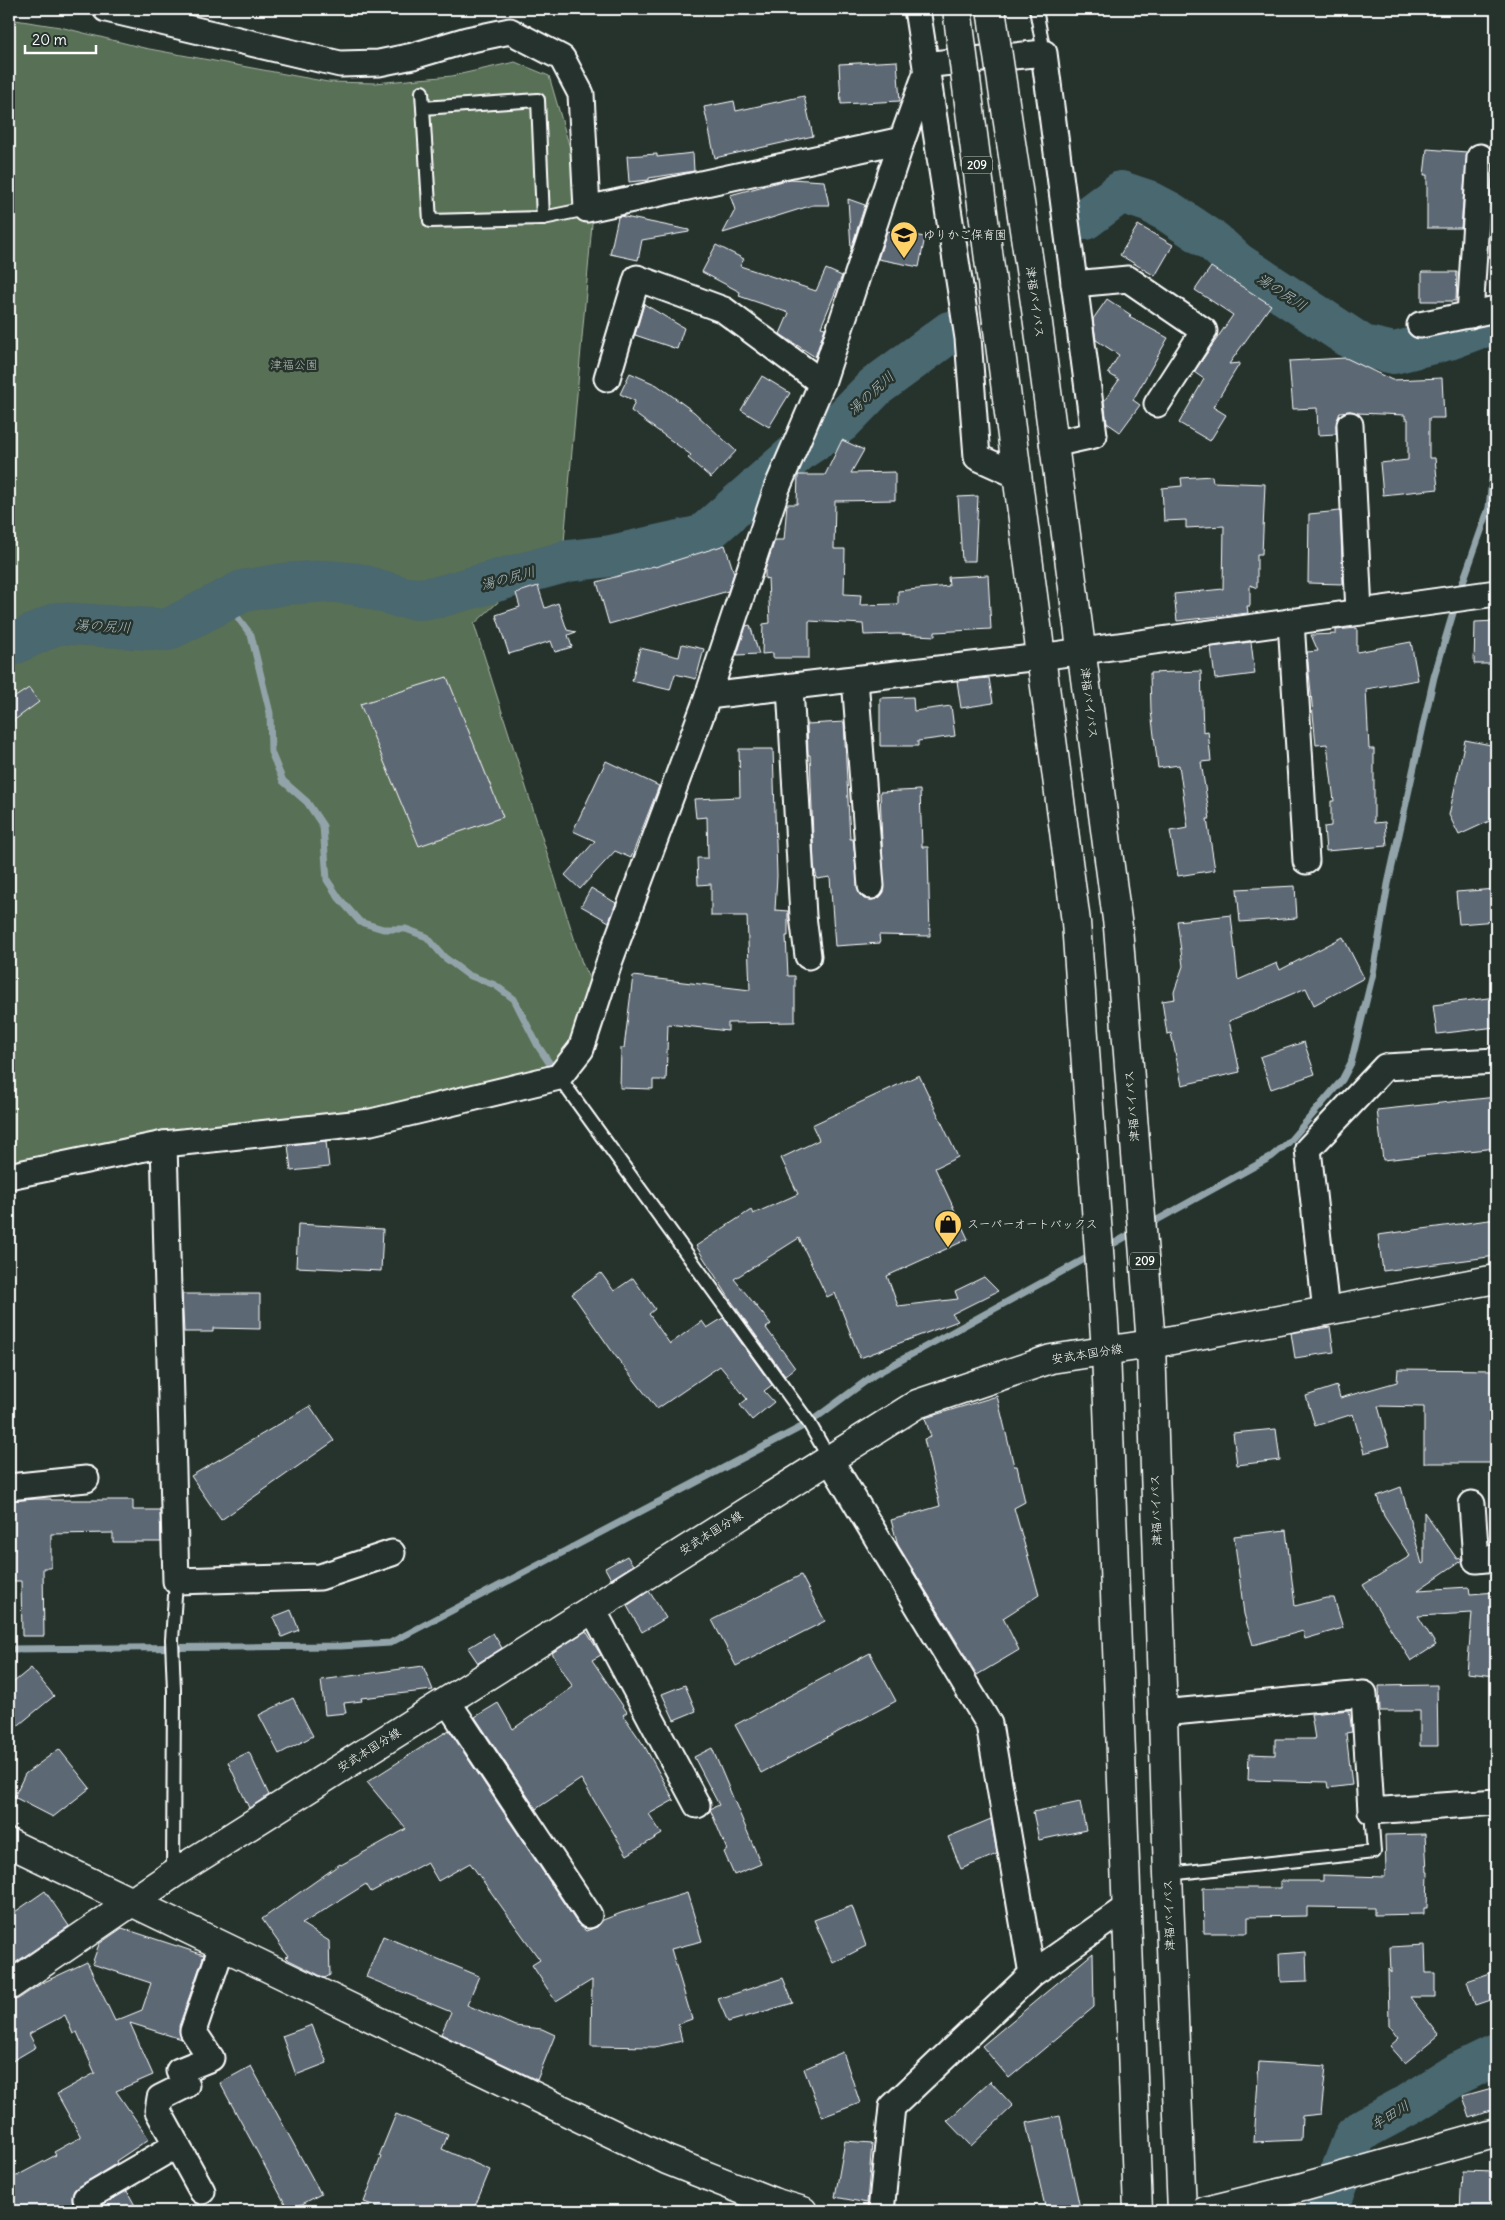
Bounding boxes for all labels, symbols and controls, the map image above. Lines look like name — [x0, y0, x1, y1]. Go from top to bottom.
scale bar — [25, 22, 96, 54]
text: 20 m — [32, 30, 67, 49]
road number: 209 — [962, 156, 992, 174]
school or university icon: ゆりかご保育園 — [889, 220, 919, 259]
place label: ゆりかご保育園 — [923, 227, 1007, 242]
street label: 津福バイパス — [1023, 265, 1048, 339]
water label: 湯の尻川 — [1254, 269, 1310, 315]
park label: 津福公園 — [270, 357, 318, 372]
water label: 湯の尻川 — [844, 368, 898, 418]
water label: 湯の尻川 — [479, 562, 537, 594]
water label: 湯の尻川 — [75, 616, 131, 636]
street label: 津福バイパス — [1078, 666, 1101, 739]
street label: 津福バイパス — [1121, 1070, 1142, 1142]
shop icon: スーパーオートバックス — [933, 1209, 963, 1248]
place label: スーパーオートバックス — [967, 1216, 1098, 1231]
road number: 209 — [1130, 1252, 1160, 1270]
street label: 安武本国分線 — [1050, 1340, 1124, 1367]
street label: 津福バイパス — [1147, 1474, 1164, 1546]
street label: 安武本国分線 — [676, 1507, 745, 1558]
street label: 安武本国分線 — [334, 1724, 403, 1775]
street label: 津福バイパス — [1160, 1879, 1177, 1951]
water label: 牟田川 — [1367, 2096, 1413, 2134]

